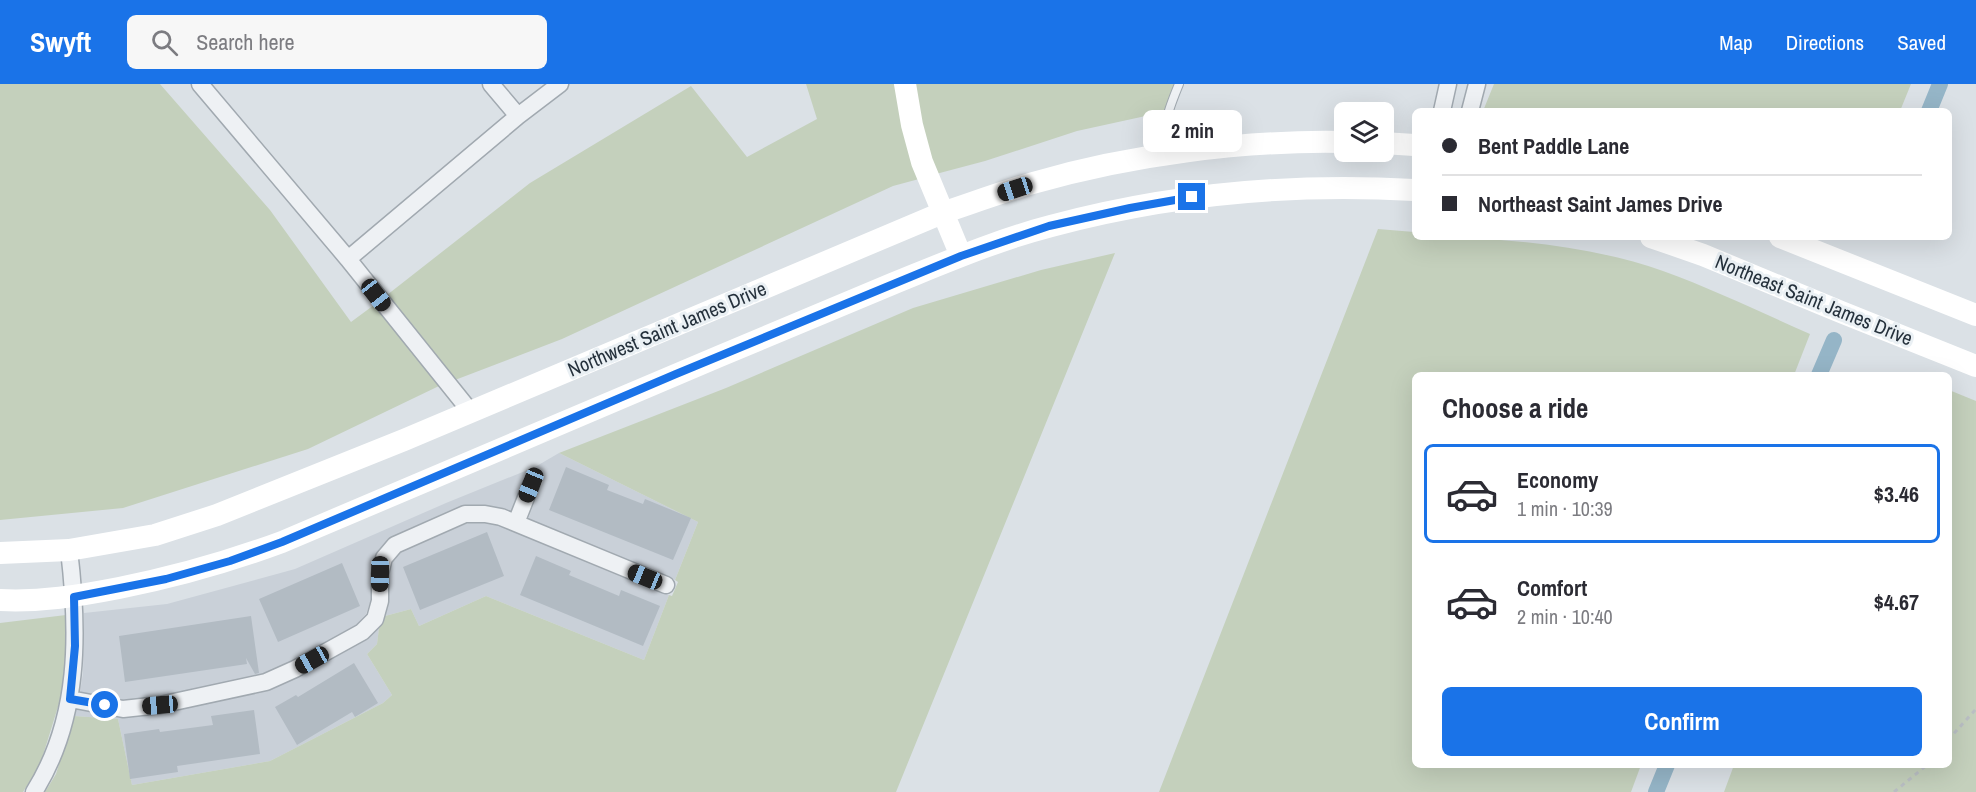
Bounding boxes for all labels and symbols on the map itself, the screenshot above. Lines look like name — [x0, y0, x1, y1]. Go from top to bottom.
callout: 2 min — [1142, 110, 1242, 152]
car — [995, 175, 1035, 203]
route end — [1178, 183, 1205, 210]
street label: Northeast Saint James Drive — [1712, 248, 1917, 351]
street label: Northwest Saint James Drive — [563, 274, 770, 383]
car — [358, 275, 394, 315]
car — [516, 465, 546, 505]
car — [371, 556, 389, 592]
car — [625, 562, 665, 592]
car — [292, 643, 332, 677]
route start — [91, 691, 118, 718]
car — [141, 694, 179, 716]

